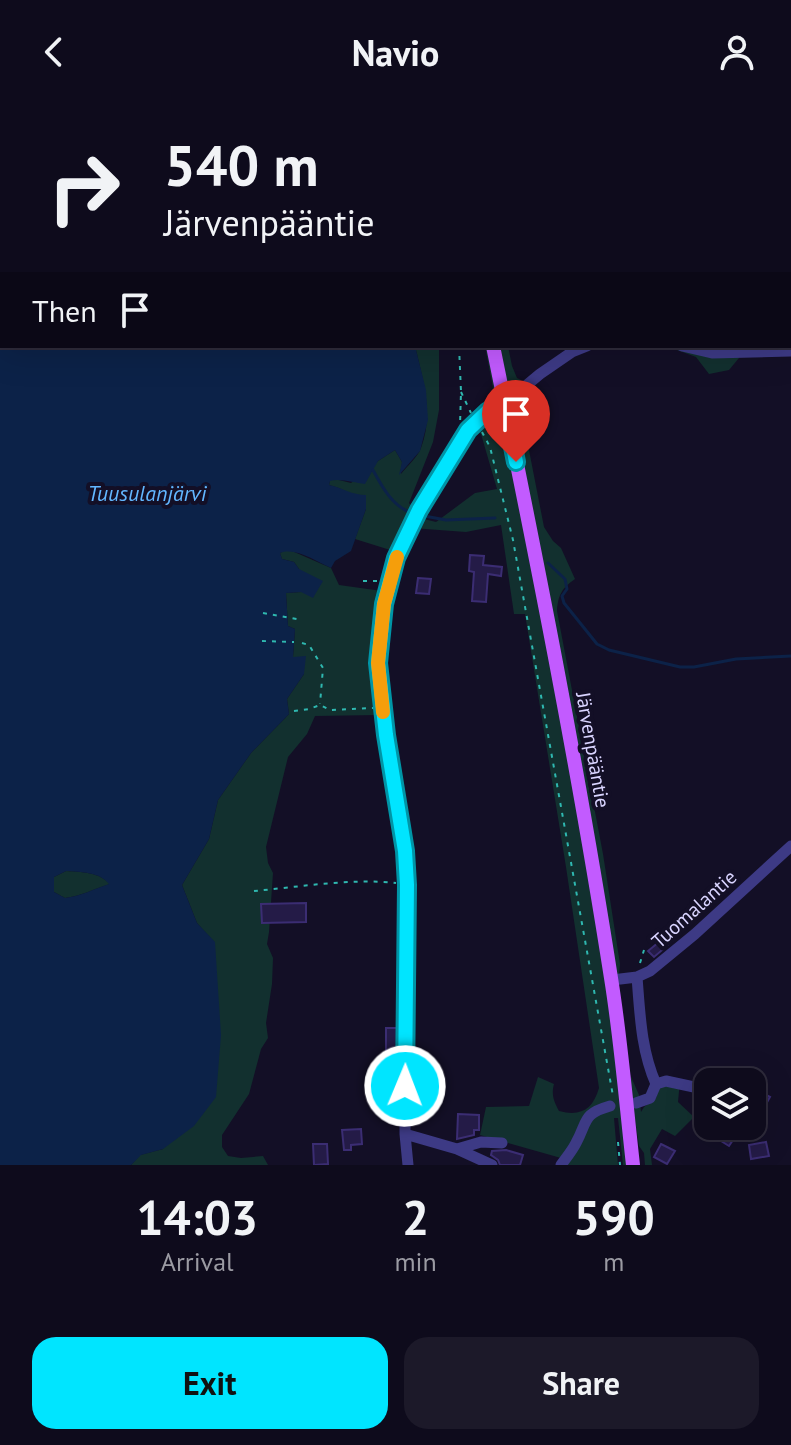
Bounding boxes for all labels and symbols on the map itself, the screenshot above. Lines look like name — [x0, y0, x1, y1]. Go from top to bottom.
pin — [482, 380, 550, 462]
water label: Tuusulanjärvi — [88, 479, 208, 507]
street label: Järvenpääntie — [570, 689, 616, 810]
street label: Tuomalantie — [646, 864, 742, 954]
position arrow — [363, 1044, 447, 1128]

